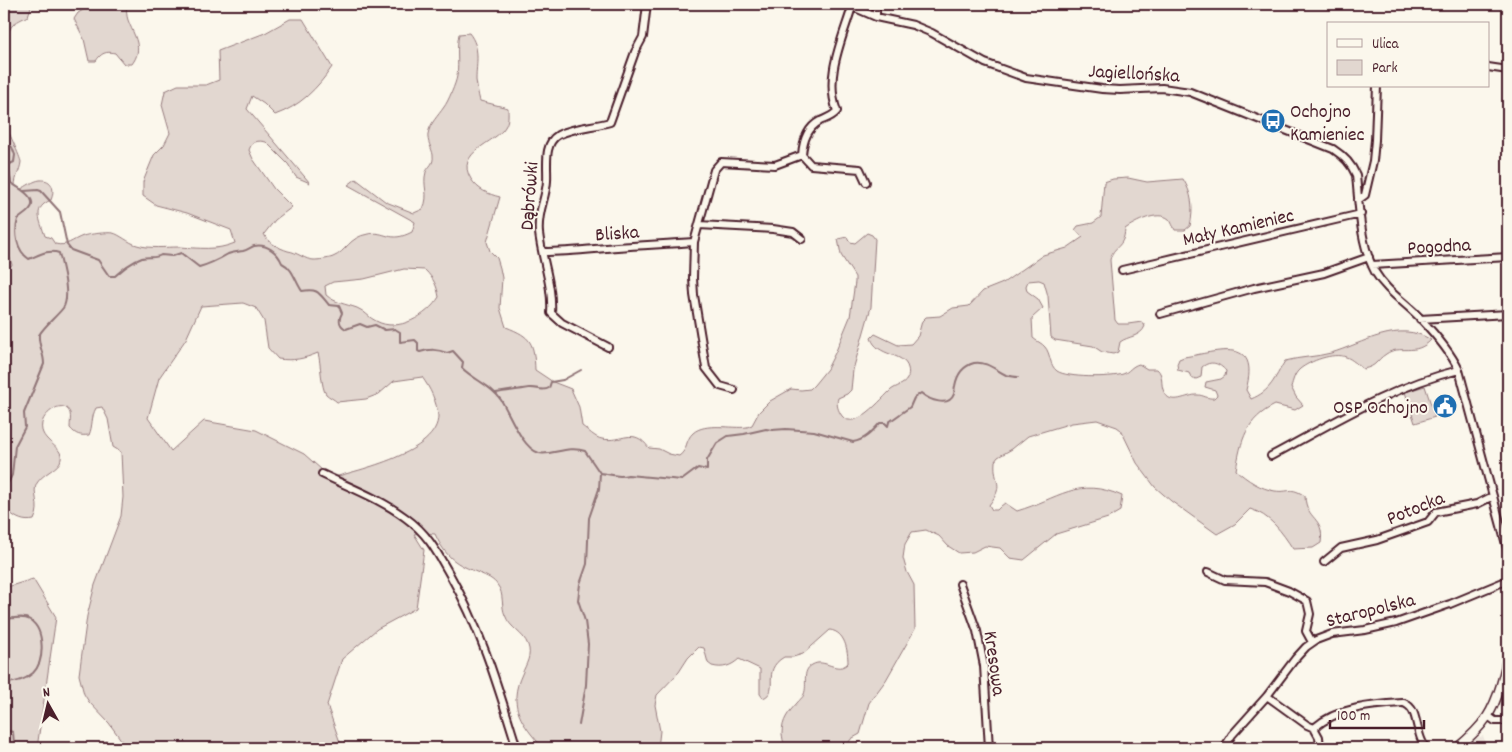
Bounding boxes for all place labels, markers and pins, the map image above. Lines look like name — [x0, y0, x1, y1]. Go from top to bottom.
place label: Ochojno Kamieniec — [1290, 99, 1365, 150]
bus stop icon: Ochojno Kamieniec — [1260, 108, 1286, 134]
public building icon: OSP Ochojno — [1432, 393, 1458, 419]
place label: OSP Ochojno — [1333, 395, 1428, 423]

